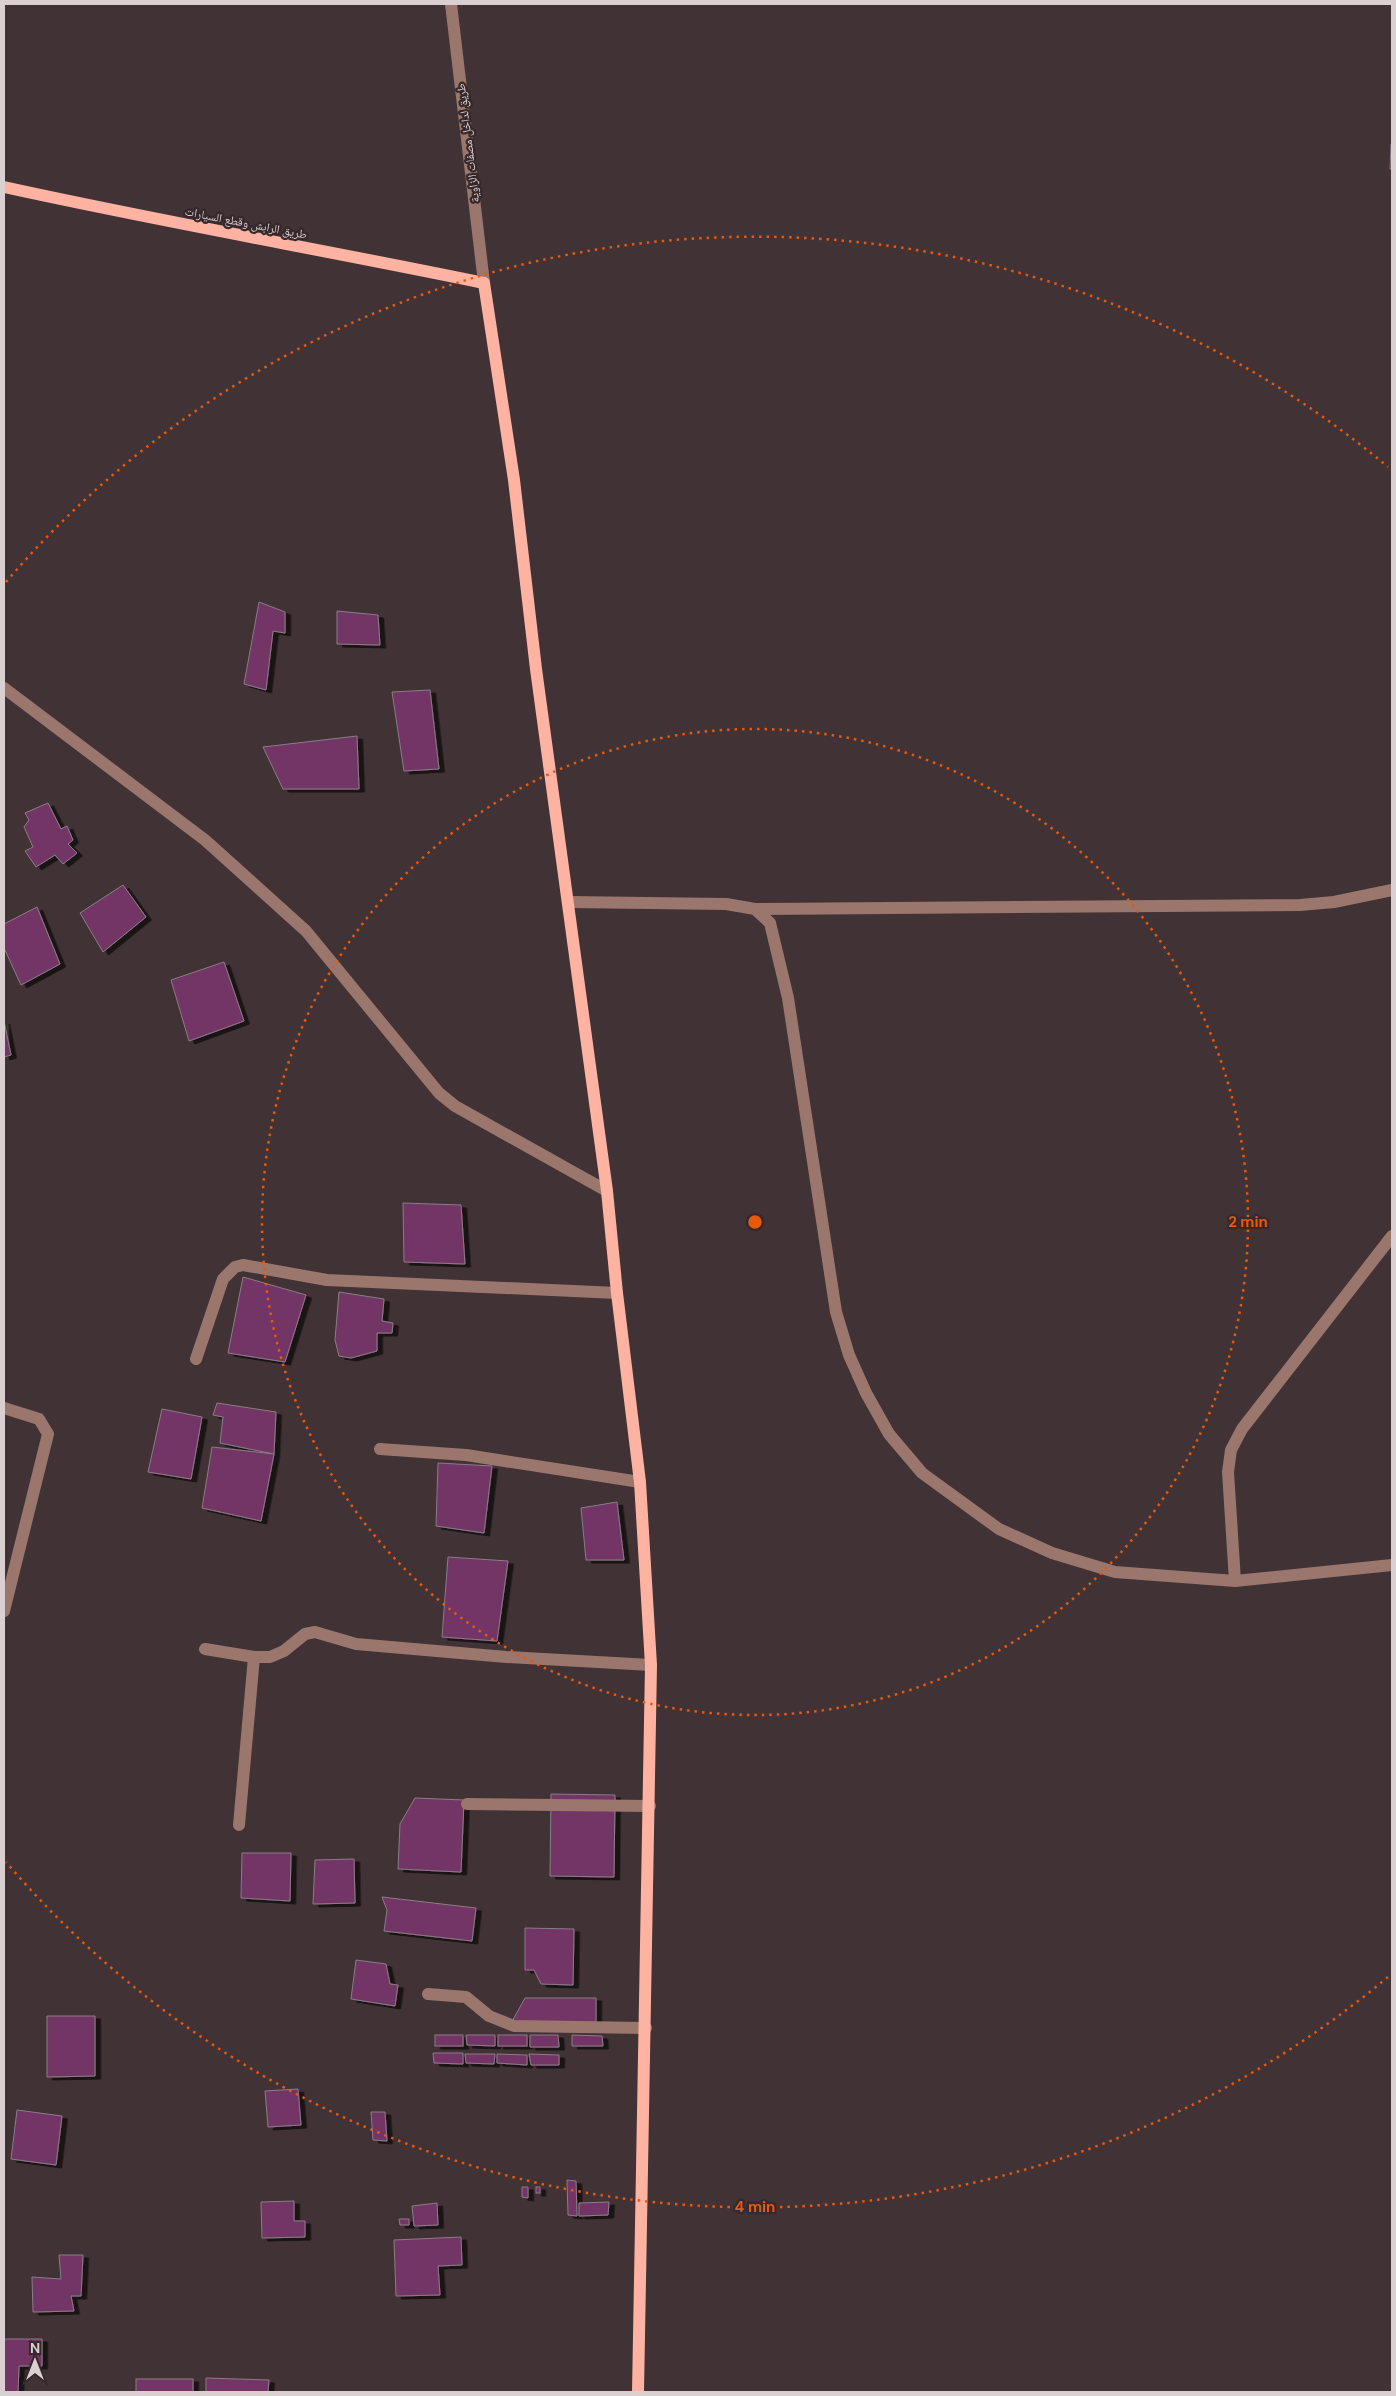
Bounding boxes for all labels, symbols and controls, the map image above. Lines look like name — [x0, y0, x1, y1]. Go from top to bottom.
street label: طريق لداخل مصفات الزاوية — [453, 82, 483, 204]
street label: طريق الرابش وقطع السيارات — [184, 203, 309, 243]
text: 2 min — [1228, 1212, 1268, 1232]
centre of rings — [746, 1213, 764, 1231]
text: 4 min — [735, 2197, 775, 2217]
north arrow — [10, 2336, 60, 2386]
text: N — [30, 2339, 40, 2357]

